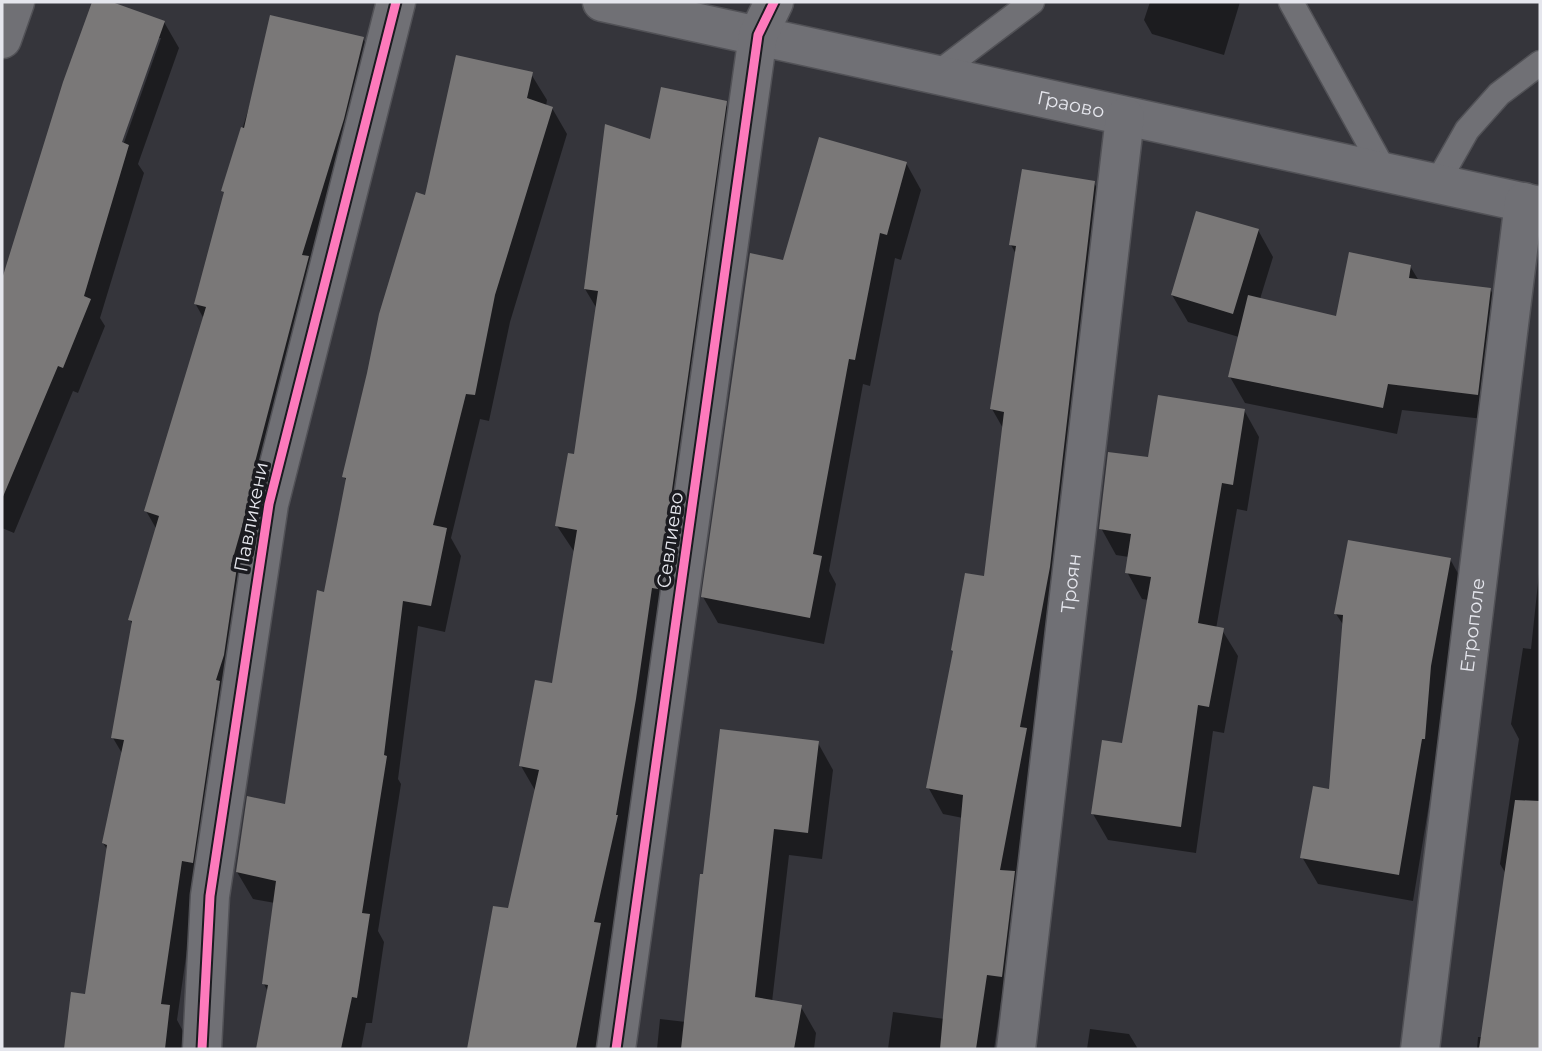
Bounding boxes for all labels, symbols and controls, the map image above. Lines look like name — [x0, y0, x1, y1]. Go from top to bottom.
street label: Граово — [1035, 86, 1107, 123]
street label: Павликени — [229, 460, 273, 574]
street label: Севлиево — [652, 490, 688, 590]
street label: Троян — [1056, 552, 1085, 614]
street label: Етрополе — [1455, 576, 1489, 674]

